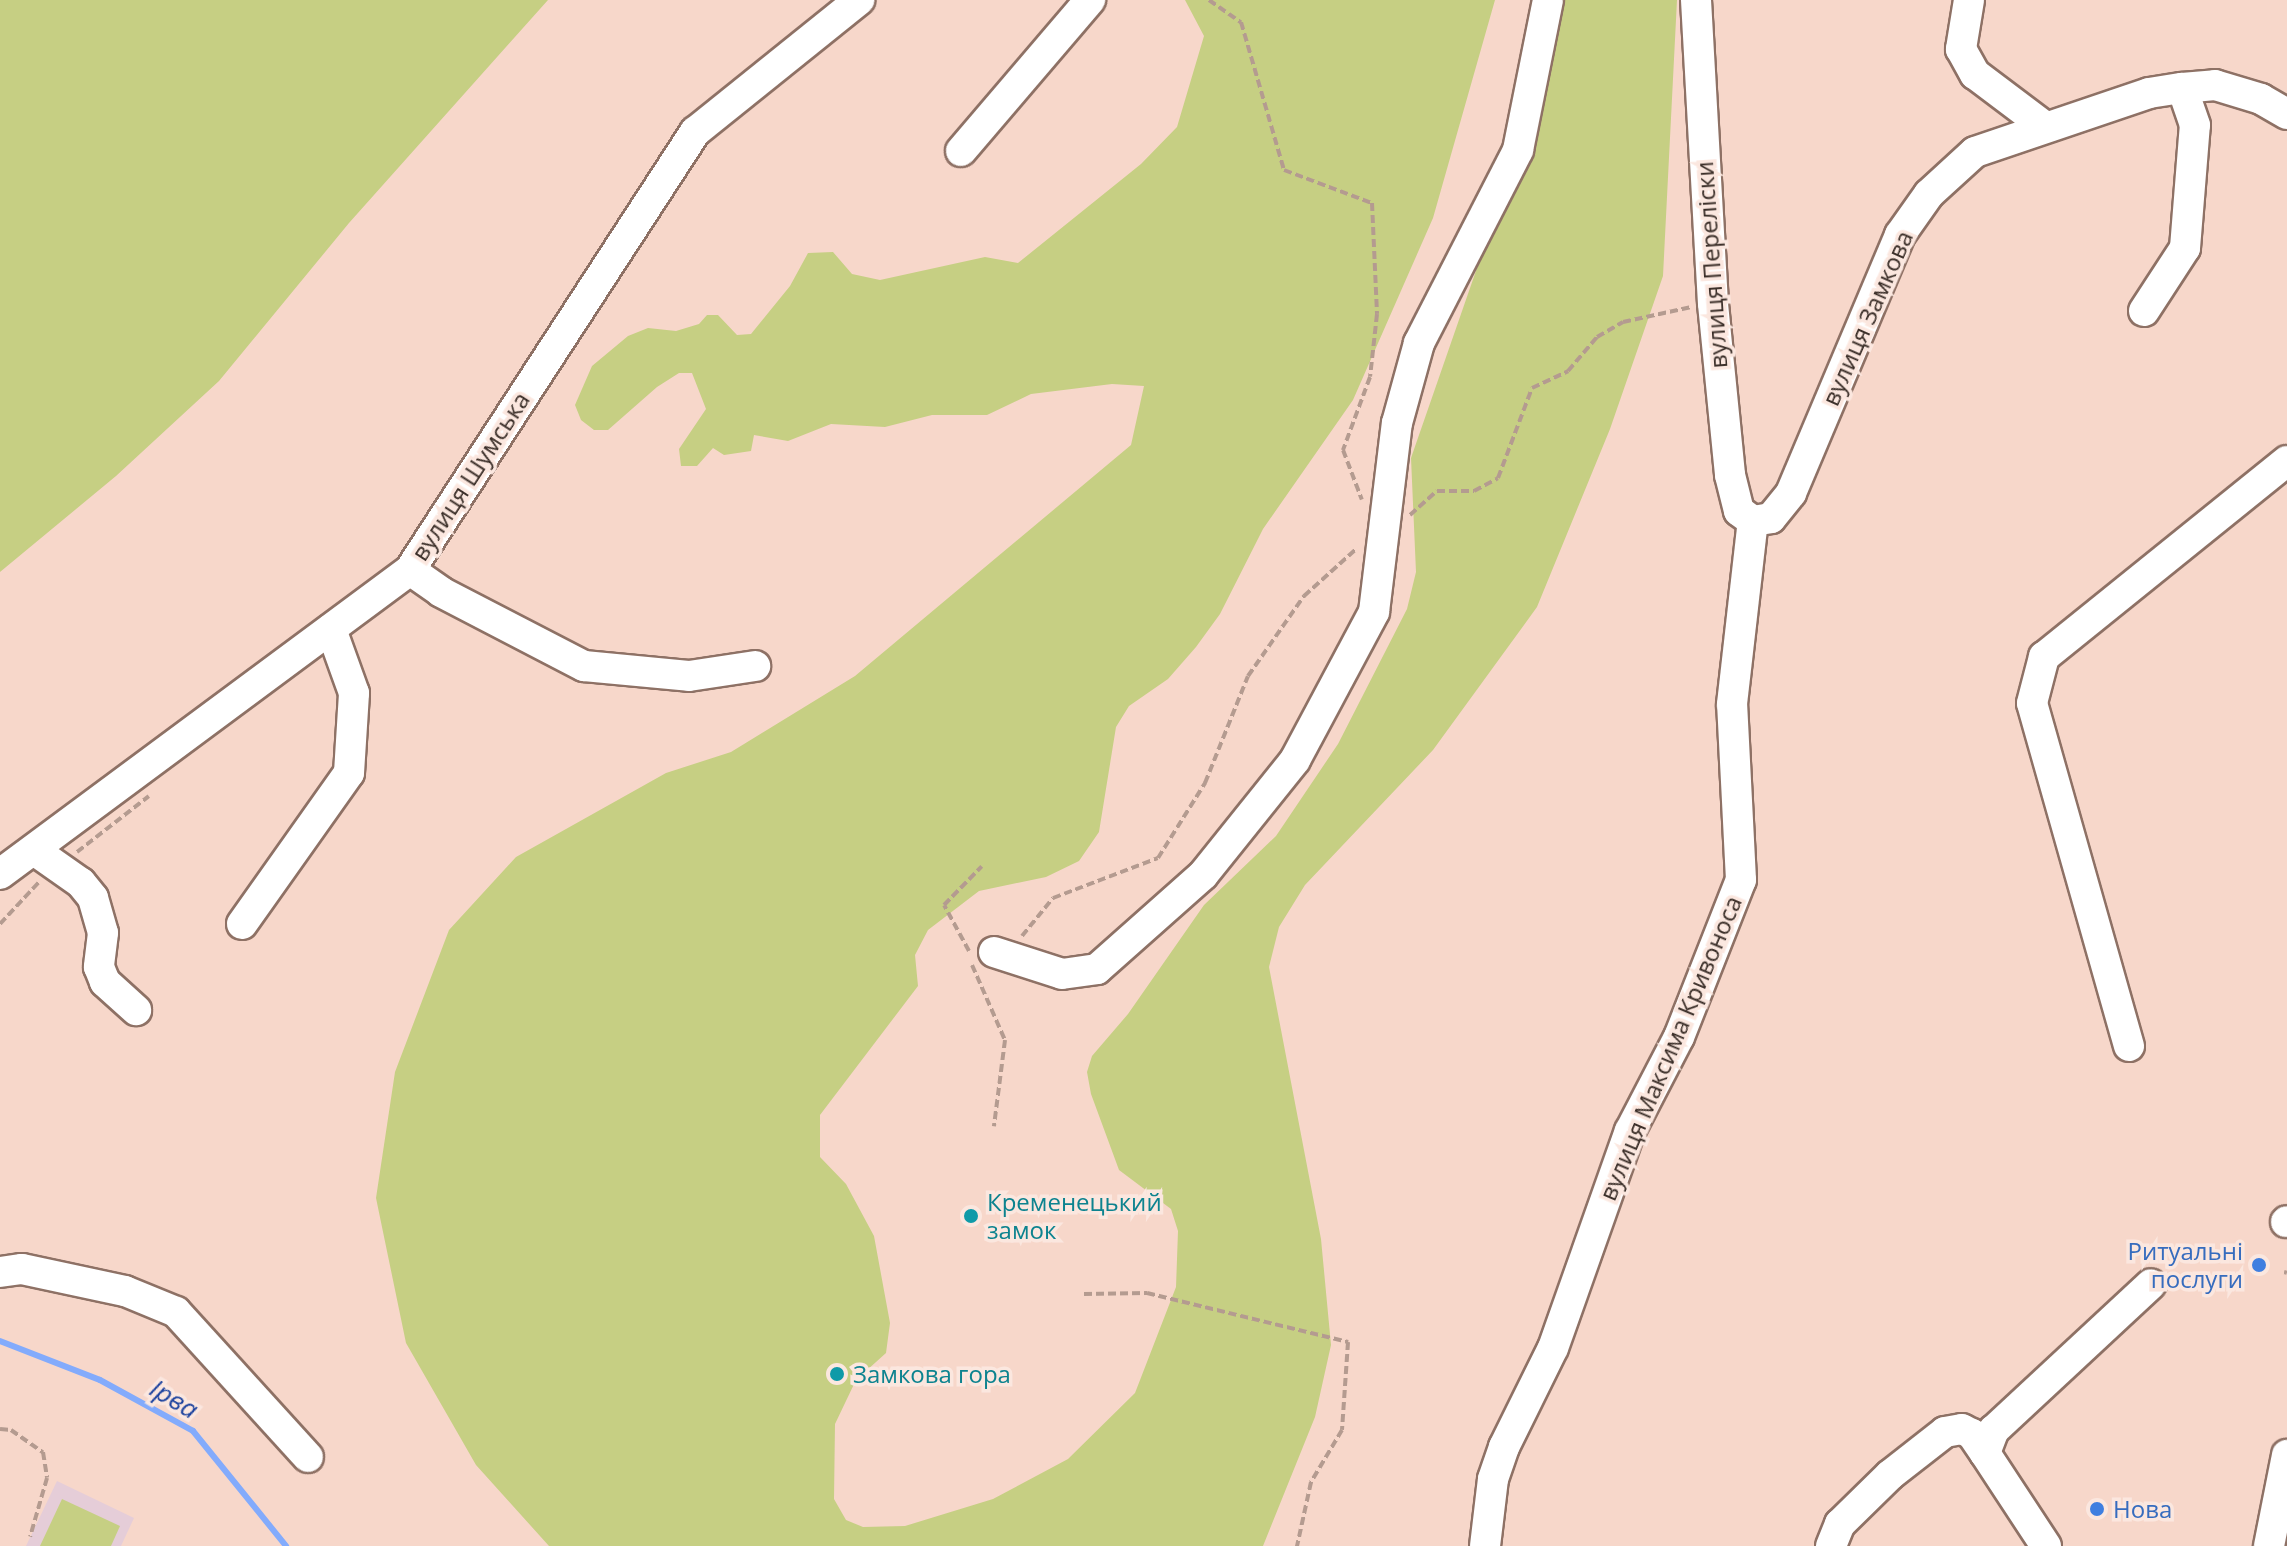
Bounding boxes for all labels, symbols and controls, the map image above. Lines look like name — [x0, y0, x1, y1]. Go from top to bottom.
street label: вулиця Переліски — [1689, 161, 1733, 369]
street label: вулиця Замкова — [1816, 226, 1918, 410]
street label: вулиця Шумська — [405, 386, 535, 566]
street label: вулиця Максима Кривоноса — [1593, 891, 1747, 1205]
place label: Кременецький замок — [987, 1188, 1162, 1244]
marker: Кременецький замок — [962, 1207, 980, 1225]
place label: Ритуальні послуги — [2128, 1237, 2243, 1293]
marker: Ритуальні послуги — [2250, 1256, 2268, 1274]
place label: Замкова гора — [853, 1360, 1011, 1388]
marker: Замкова гора — [828, 1365, 846, 1383]
water label: Ірва — [144, 1373, 204, 1425]
place label: Нова — [2113, 1495, 2172, 1523]
marker: Нова — [2088, 1500, 2106, 1518]

